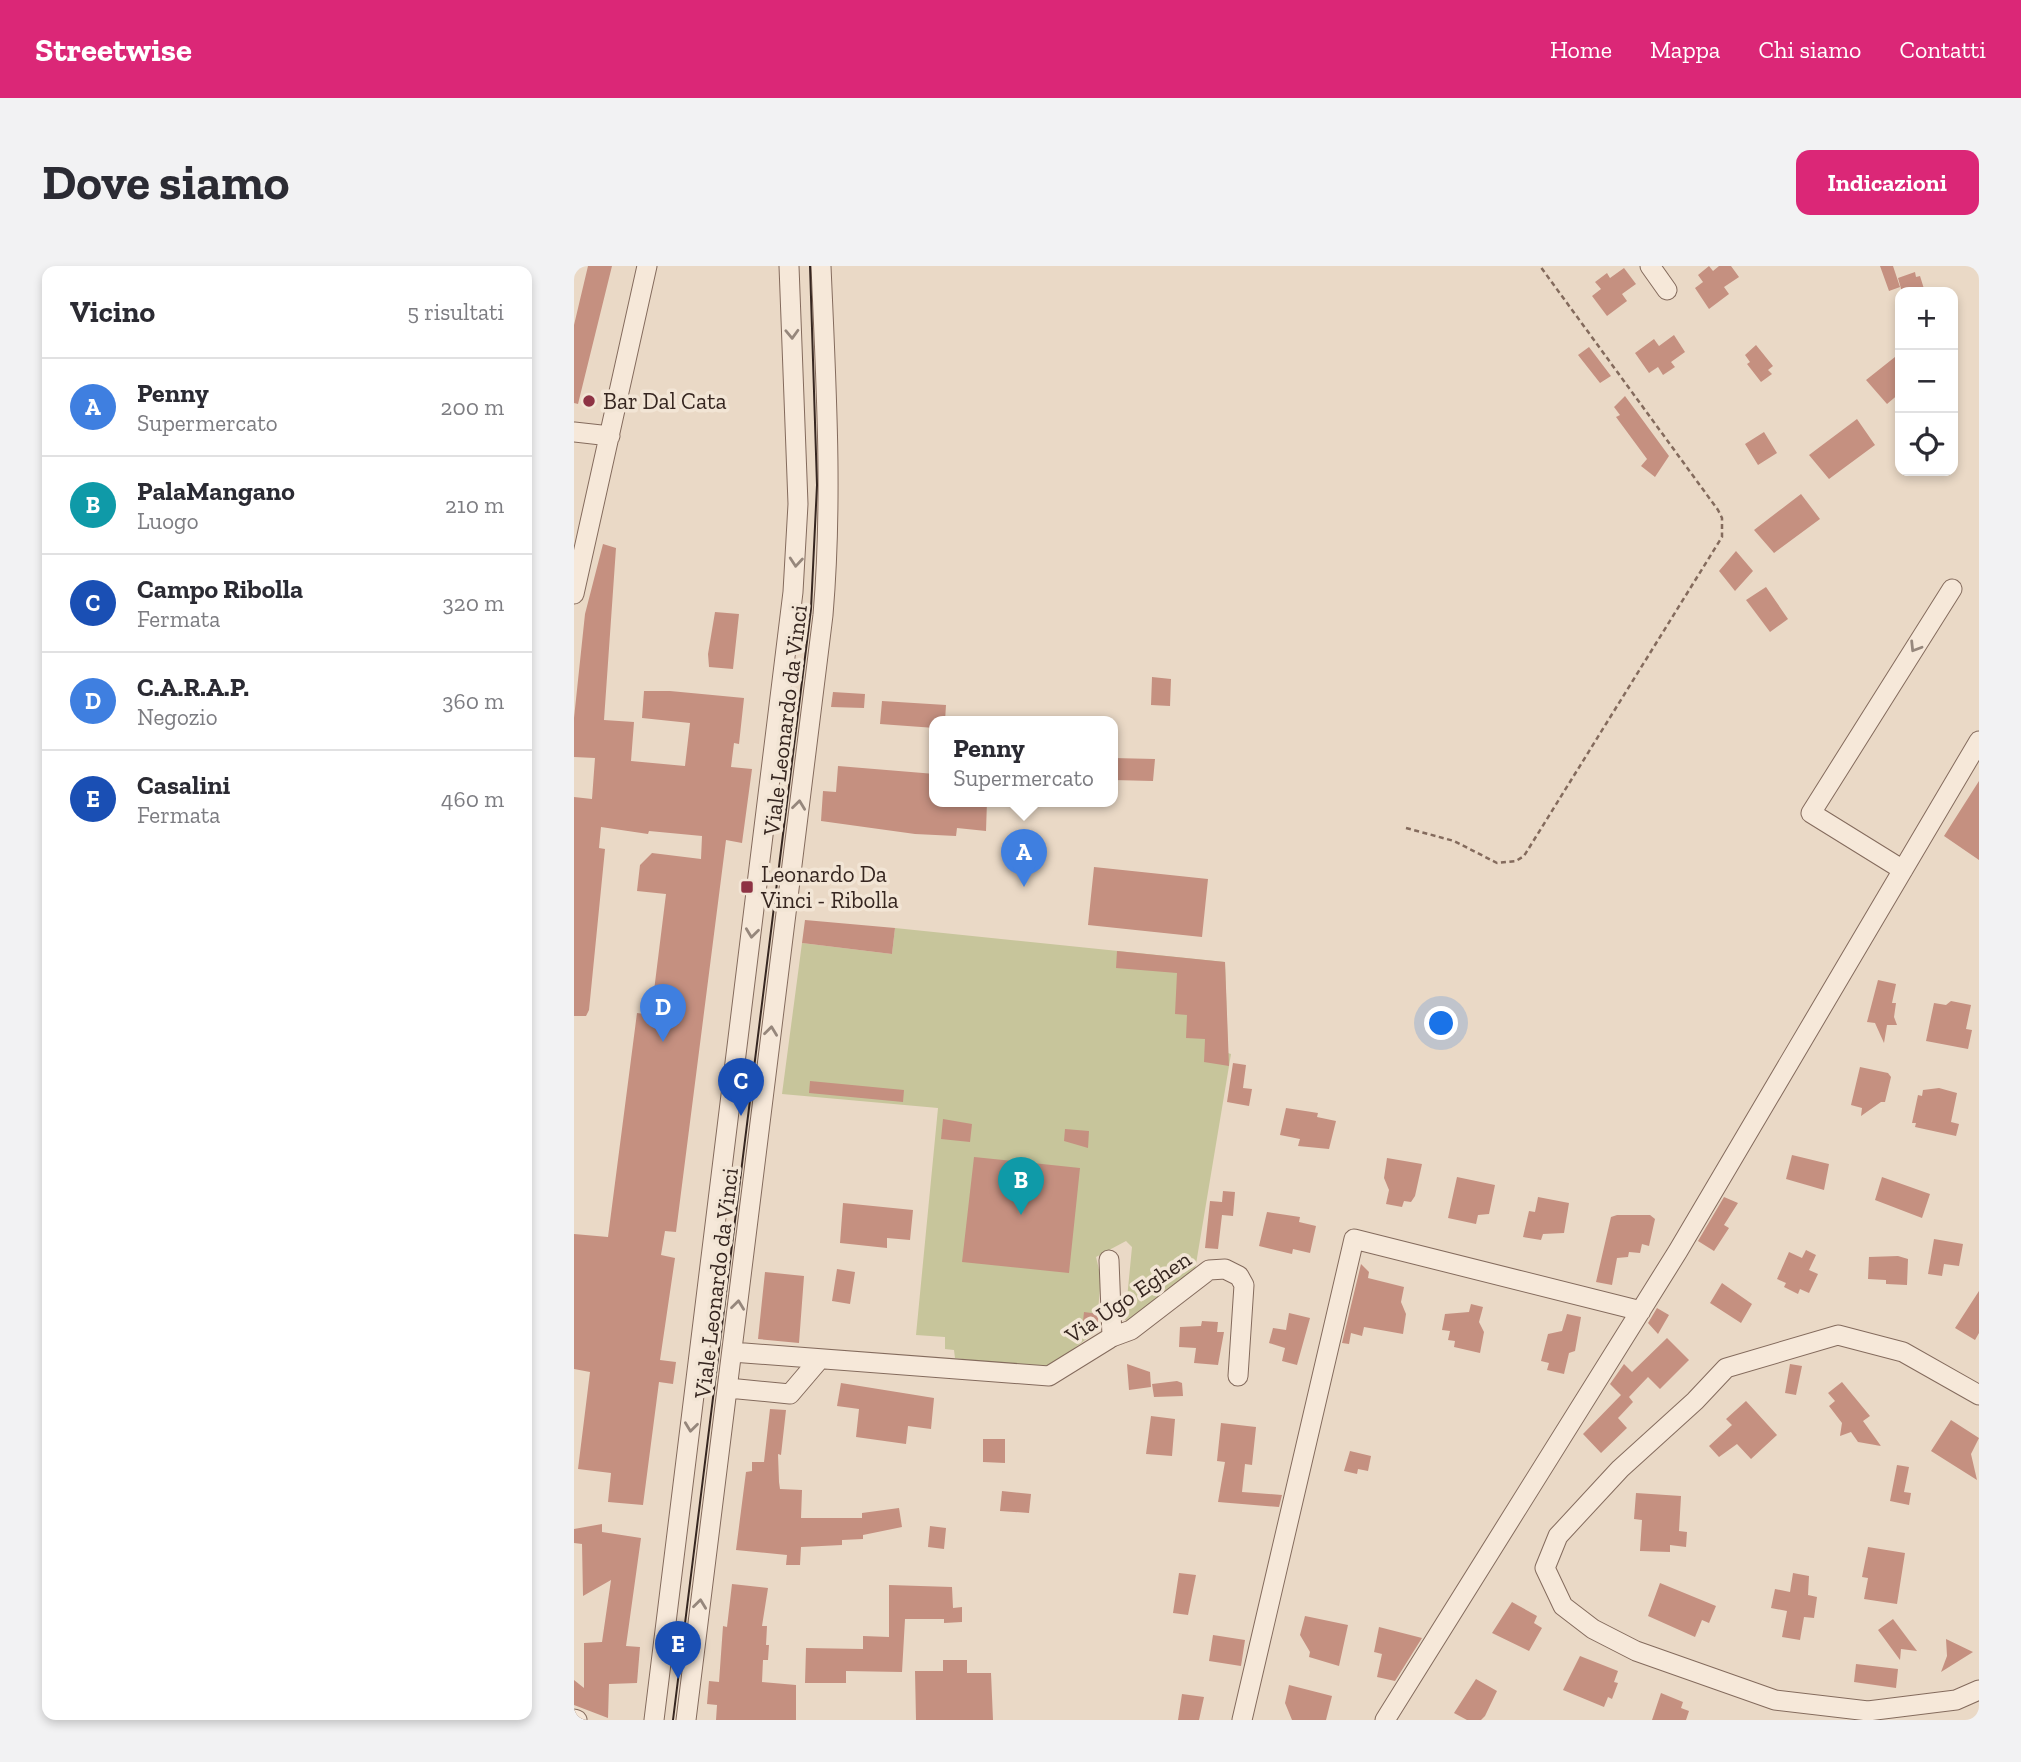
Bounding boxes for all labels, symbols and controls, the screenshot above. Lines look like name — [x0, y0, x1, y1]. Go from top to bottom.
text: Streetwise — [35, 30, 192, 69]
text: Home — [1550, 35, 1612, 64]
text: Mappa — [1650, 35, 1720, 64]
text: Chi siamo — [1758, 35, 1861, 64]
text: Contatti — [1899, 35, 1986, 64]
button: Indicazioni — [1796, 150, 1979, 215]
text: Dove siamo — [42, 153, 290, 212]
map controls — [1895, 287, 1958, 476]
button: + — [1895, 287, 1958, 350]
text: Vicino — [70, 294, 155, 330]
text: 5 risultati — [407, 298, 504, 326]
one-way arrow — [784, 329, 800, 340]
button: − — [1895, 350, 1958, 413]
text: Penny — [137, 377, 209, 409]
place label: Bar Dal Cata — [603, 387, 727, 415]
text: A — [85, 393, 101, 421]
text: 200 m — [441, 393, 504, 421]
marker: Bar Dal Cata — [581, 393, 597, 409]
text: Supermercato — [137, 409, 278, 437]
button: locate — [1895, 413, 1958, 476]
text: PalaMangano — [137, 475, 295, 507]
text: B — [86, 491, 100, 519]
text: 210 m — [445, 491, 504, 519]
text: Luogo — [137, 507, 198, 535]
one-way arrow — [789, 556, 804, 567]
text: Campo Ribolla — [137, 573, 303, 605]
text: C — [86, 589, 100, 617]
text: 320 m — [443, 589, 504, 617]
street label: Viale Leonardo da Vinci — [757, 603, 813, 838]
text: Fermata — [137, 605, 220, 633]
one-way arrow — [1911, 640, 1924, 653]
text: C.A.R.A.P. — [137, 671, 249, 703]
text: D — [85, 687, 101, 715]
text: 360 m — [442, 687, 504, 715]
text: Negozio — [137, 703, 218, 731]
popup — [929, 716, 1118, 807]
text: Penny — [953, 732, 1025, 764]
text: Supermercato — [953, 764, 1094, 792]
text: Casalini — [137, 769, 230, 801]
text: E — [86, 785, 100, 813]
text: 460 m — [441, 785, 504, 813]
one-way arrow — [792, 799, 807, 811]
text: Fermata — [137, 801, 220, 829]
pin: A — [1001, 829, 1047, 887]
place label: Leonardo Da Vinci - Ribolla — [760, 860, 899, 914]
marker: Leonardo Da Vinci - Ribolla — [739, 879, 755, 895]
one-way arrow — [745, 928, 760, 939]
pin: D — [640, 984, 686, 1042]
your location — [1424, 1006, 1458, 1040]
one-way arrow — [763, 1025, 778, 1036]
pin: C — [718, 1058, 764, 1116]
pin: B — [998, 1157, 1044, 1215]
street label: Viale Leonardo da Vinci — [688, 1166, 744, 1401]
street label: Via Ugo Eghen — [1059, 1245, 1196, 1350]
one-way arrow — [730, 1299, 745, 1311]
one-way arrow — [683, 1421, 698, 1432]
one-way arrow — [693, 1598, 708, 1610]
pin: E — [655, 1621, 701, 1679]

